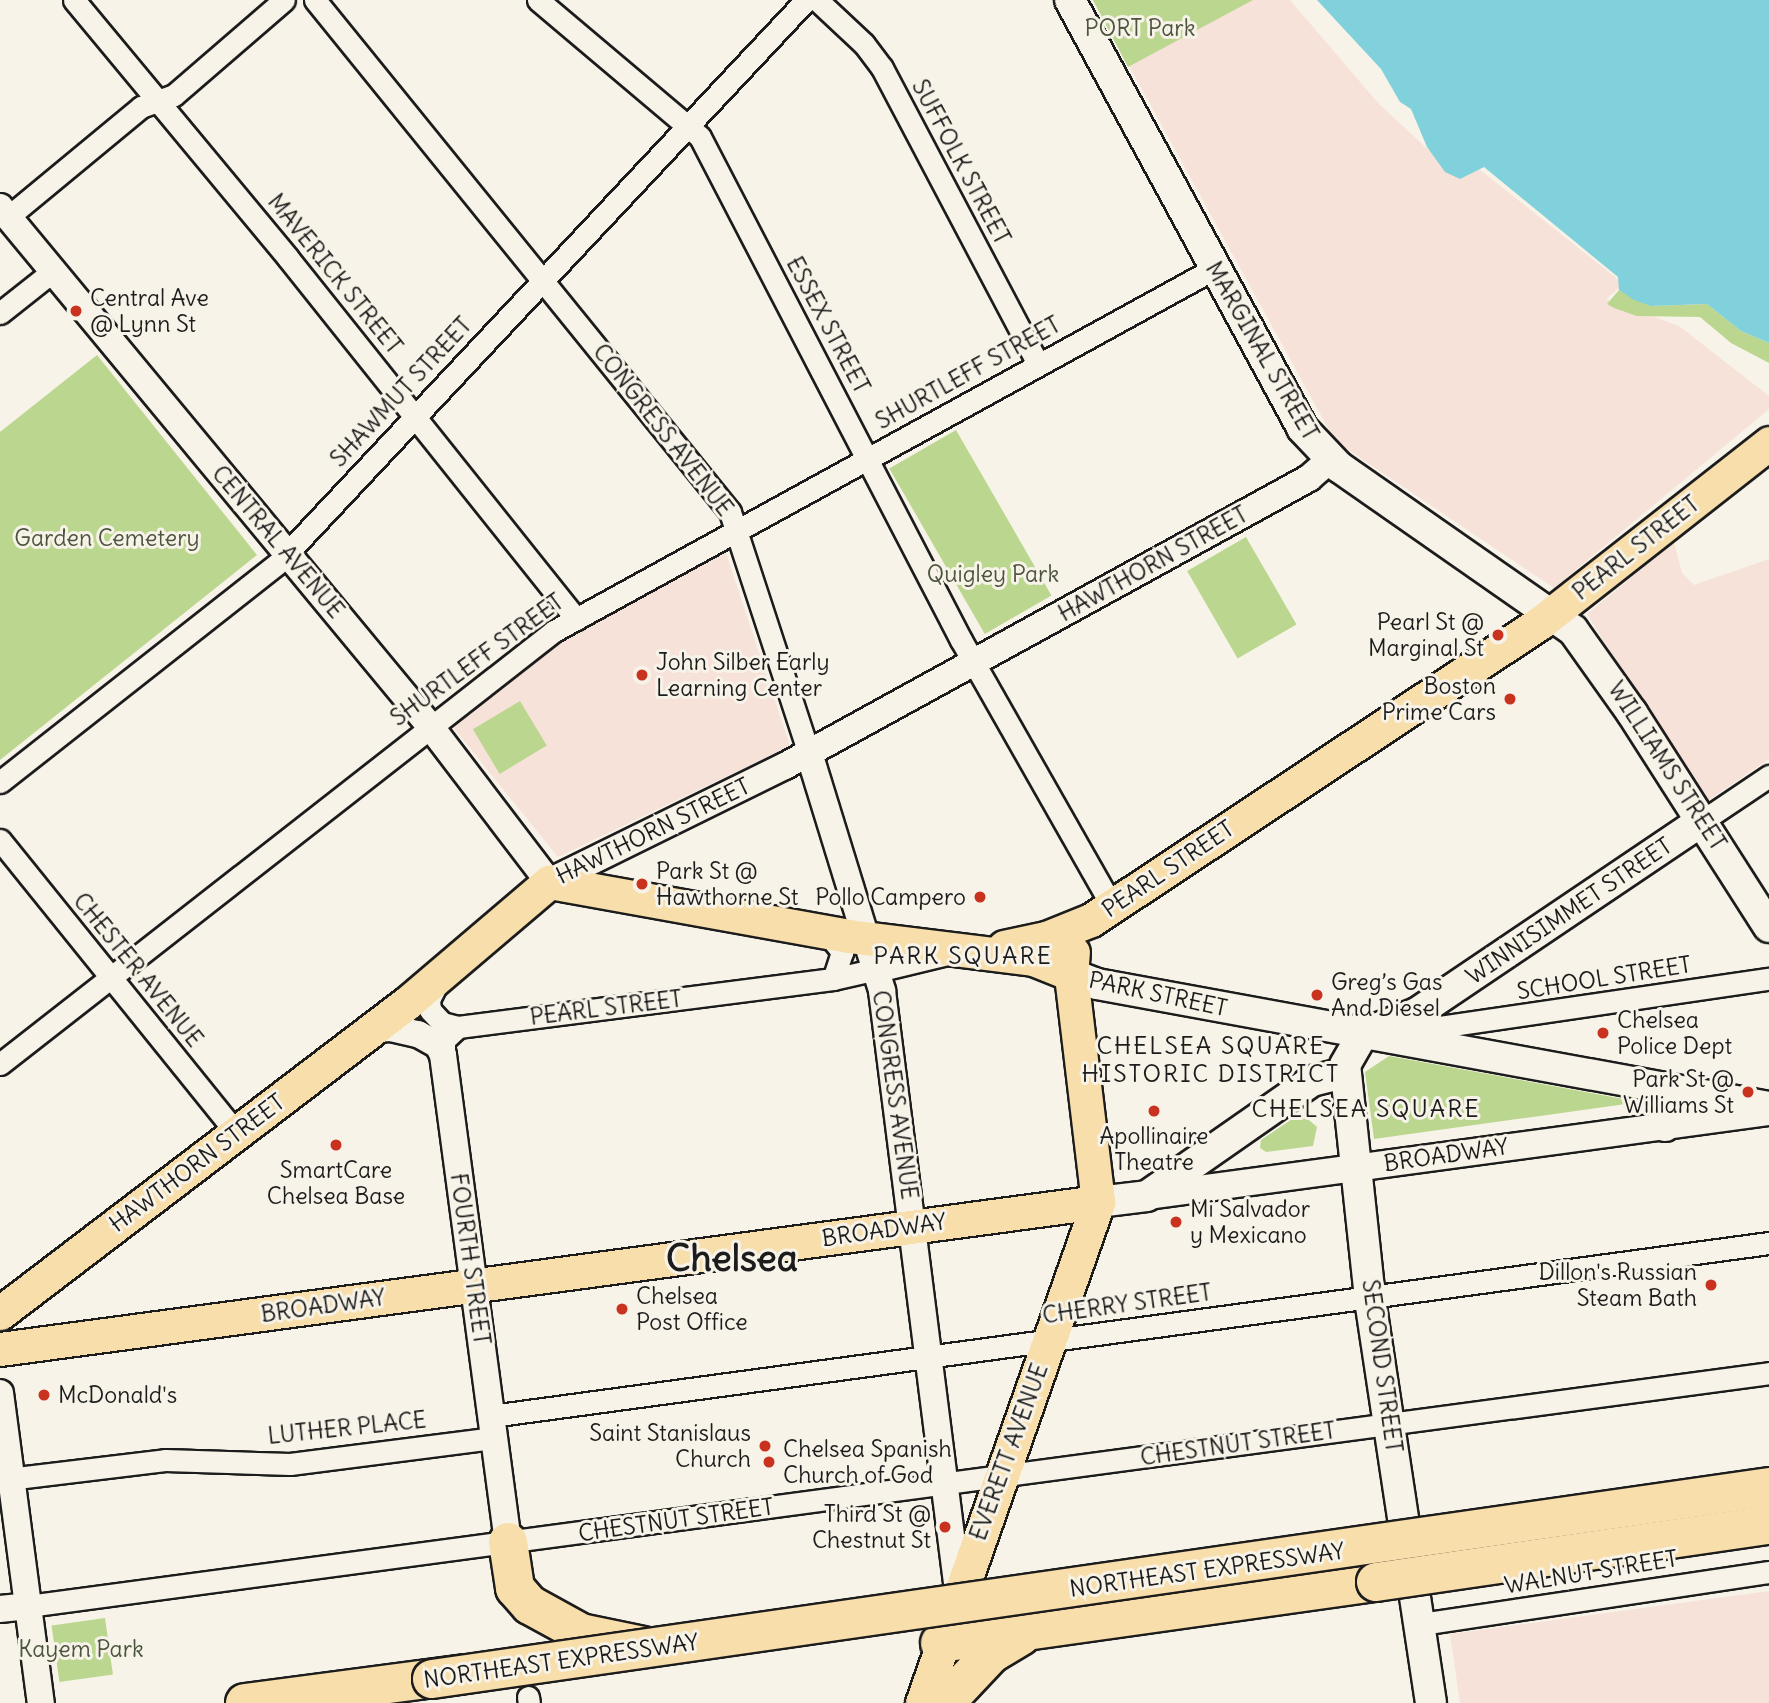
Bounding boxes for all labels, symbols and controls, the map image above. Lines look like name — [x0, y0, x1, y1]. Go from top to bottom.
park label: PORT Park — [1085, 14, 1195, 42]
street label: SUFFOLK STREET — [906, 75, 1016, 249]
street label: MAVERICK STREET — [262, 188, 408, 360]
street label: ESSEX STREET — [780, 252, 876, 398]
street label: MARGINAL STREET — [1200, 257, 1324, 445]
place label: Central Ave @ Lynn St — [90, 284, 209, 338]
marker: Central Ave @ Lynn St — [68, 303, 84, 319]
street label: SHAWMUT STREET — [325, 311, 477, 473]
street label: SHURTLEFF STREET — [871, 311, 1065, 435]
street label: CONGRESS AVENUE — [587, 338, 739, 522]
street label: CENTRAL AVENUE — [206, 460, 350, 624]
street label: PEARL STREET — [1567, 490, 1705, 606]
street label: HAWTHORN STREET — [1053, 500, 1253, 628]
park label: Garden Cemetery — [14, 524, 200, 552]
park label: Quigley Park — [927, 560, 1059, 588]
street label: SHURTLEFF STREET — [385, 588, 569, 732]
place label: Pearl St @ Marginal St — [1368, 608, 1484, 662]
marker: Pearl St @ Marginal St — [1490, 627, 1506, 643]
place label: John Silber Early Learning Center — [656, 648, 830, 702]
marker: John Silber Early Learning Center — [634, 667, 650, 683]
place label: Boston Prime Cars — [1382, 672, 1496, 726]
street label: WILLIAMS STREET — [1602, 676, 1732, 856]
marker: Boston Prime Cars — [1502, 691, 1518, 707]
street label: HAWTHORN STREET — [552, 772, 754, 890]
street label: PEARL STREET — [1097, 815, 1239, 923]
street label: WINNISIMMET STREET — [1461, 832, 1677, 990]
place label: Park St @ Hawthorne St — [656, 857, 798, 911]
marker: Park St @ Hawthorne St — [634, 876, 650, 892]
place label: Pollo Campero — [815, 883, 966, 911]
street label: CHESTER AVENUE — [67, 887, 209, 1053]
marker: Pollo Campero — [972, 889, 988, 905]
district label: PARK SQUARE — [875, 942, 1051, 970]
street label: SCHOOL STREET — [1515, 951, 1693, 1005]
street label: PARK STREET — [1086, 966, 1230, 1022]
place label: Greg’s Gas And Diesel — [1331, 968, 1442, 1022]
street label: PEARL STREET — [528, 985, 684, 1031]
marker: Greg’s Gas And Diesel — [1309, 987, 1325, 1003]
street label: CONGRESS AVENUE — [867, 989, 923, 1201]
place label: Chelsea Police Dept — [1617, 1006, 1732, 1060]
marker: Chelsea Police Dept — [1595, 1025, 1611, 1041]
district label: CHELSEA SQUARE HISTORIC DISTRICT — [1084, 1032, 1338, 1088]
place label: Park St @ Williams St — [1623, 1065, 1734, 1119]
marker: Park St @ Williams St — [1740, 1084, 1756, 1100]
street label: HAWTHORN STREET — [104, 1088, 290, 1238]
district label: CHELSEA SQUARE — [1253, 1095, 1479, 1123]
marker: Apollinaire Theatre — [1146, 1103, 1162, 1119]
place label: Apollinaire Theatre — [1100, 1122, 1208, 1176]
street label: BROADWAY — [1382, 1133, 1510, 1177]
marker: SmartCare Chelsea Base — [328, 1137, 344, 1153]
place label: SmartCare Chelsea Base — [267, 1156, 405, 1210]
street label: FOURTH STREET — [444, 1171, 496, 1347]
place label: Mi Salvador y Mexicano — [1190, 1195, 1310, 1249]
street label: BROADWAY — [820, 1208, 948, 1252]
marker: Mi Salvador y Mexicano — [1168, 1214, 1184, 1230]
district label: Chelsea — [666, 1236, 798, 1280]
place label: Dillon's Russian Steam Bath — [1539, 1258, 1697, 1312]
marker: Dillon's Russian Steam Bath — [1703, 1277, 1719, 1293]
street label: CHERRY STREET — [1041, 1278, 1213, 1330]
street label: SECOND STREET — [1356, 1278, 1408, 1454]
place label: Chelsea Post Office — [636, 1282, 748, 1336]
street label: BROADWAY — [259, 1284, 387, 1328]
marker: Chelsea Post Office — [614, 1301, 630, 1317]
street label: EVERETT AVENUE — [964, 1360, 1054, 1544]
place label: McDonald's — [58, 1381, 177, 1409]
marker: McDonald's — [36, 1387, 52, 1403]
street label: LUTHER PLACE — [266, 1406, 428, 1450]
street label: CHESTNUT STREET — [1138, 1417, 1338, 1471]
place label: Saint Stanislaus Church — [589, 1419, 751, 1473]
place label: Chelsea Spanish Church of God — [783, 1435, 952, 1489]
marker: Saint Stanislaus Church — [757, 1438, 773, 1454]
marker: Chelsea Spanish Church of God — [761, 1454, 777, 1470]
street label: CHESTNUT STREET — [576, 1493, 776, 1547]
place label: Third St @ Chestnut St — [812, 1500, 931, 1554]
marker: Third St @ Chestnut St — [937, 1519, 953, 1535]
street label: NORTHEAST EXPRESSWAY — [1068, 1537, 1346, 1603]
street label: WALNUT STREET — [1502, 1545, 1680, 1599]
street label: NORTHEAST EXPRESSWAY — [422, 1628, 700, 1694]
park label: Kayem Park — [18, 1635, 144, 1663]

